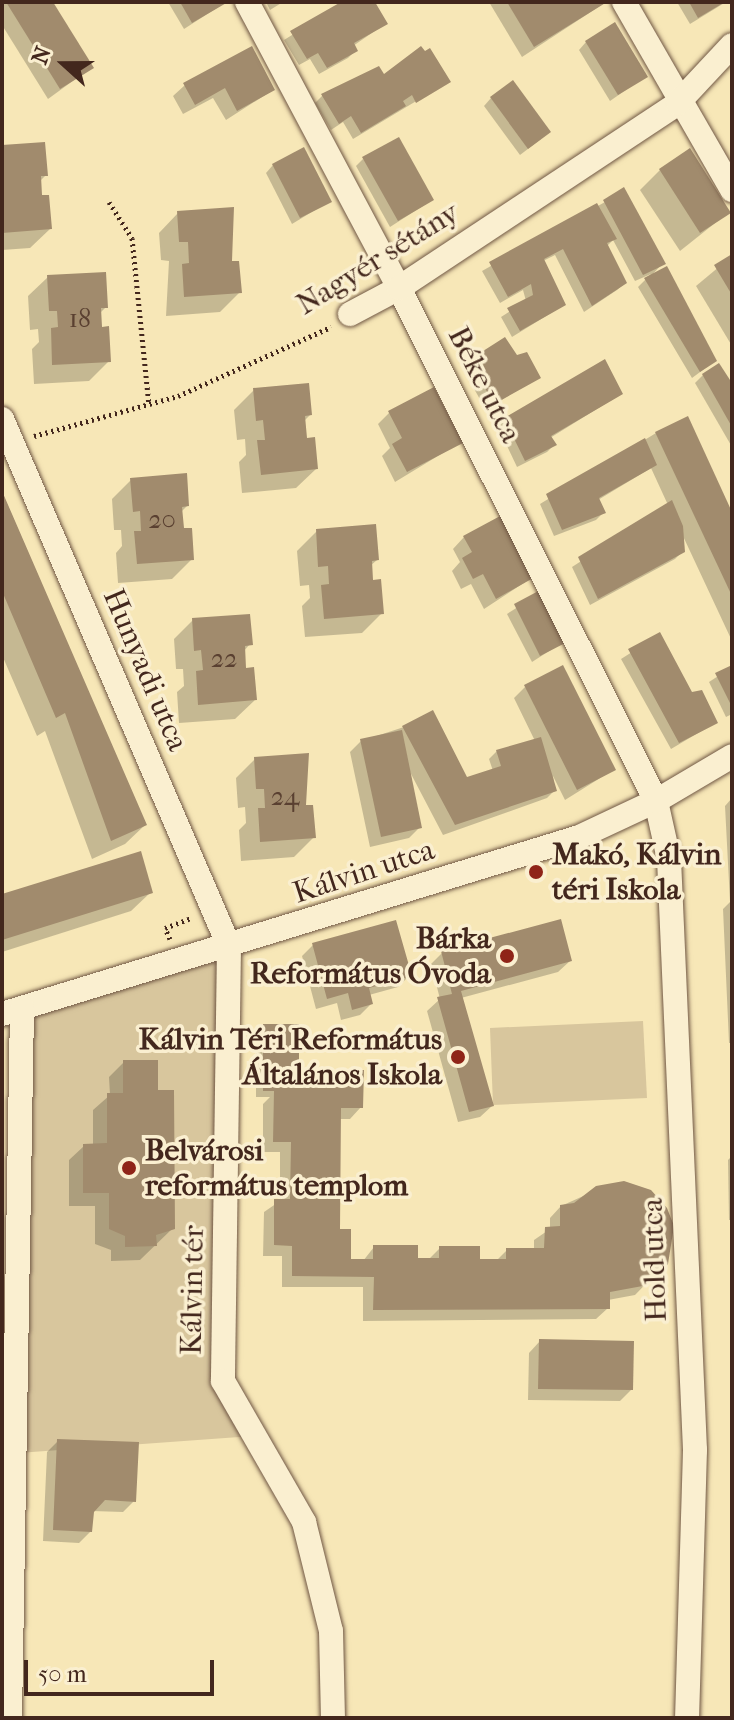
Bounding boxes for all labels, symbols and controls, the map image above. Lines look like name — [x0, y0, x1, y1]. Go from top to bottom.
north arrow — [24, 24, 104, 104]
text: N — [26, 43, 57, 68]
street label: Nagyér sétány — [290, 195, 466, 323]
house number: 18 — [69, 303, 91, 335]
street label: Béke utca — [440, 321, 528, 449]
house number: 20 — [148, 504, 176, 536]
street label: Hunyadi utca — [95, 583, 195, 757]
house number: 22 — [211, 643, 237, 675]
house number: 24 — [271, 781, 299, 813]
street label: Kálvin utca — [289, 832, 439, 912]
place label: Makó, Kálvin téri Iskola — [552, 837, 721, 908]
marker: Makó, Kálvin téri Iskola — [527, 863, 545, 881]
place label: Bárka Református Óvoda — [250, 921, 491, 992]
marker: Bárka Református Óvoda — [498, 947, 516, 965]
place label: Kálvin Téri Református Általános Iskola — [139, 1022, 442, 1092]
marker: Kálvin Téri Református Általános Iskola — [449, 1048, 467, 1066]
place label: Belvárosi református templom — [145, 1133, 408, 1204]
marker: Belvárosi református templom — [120, 1159, 138, 1177]
street label: Hold utca — [635, 1197, 675, 1323]
street label: Kálvin tér — [174, 1225, 212, 1355]
scale bar — [28, 1644, 218, 1694]
text: 50 m — [38, 1660, 87, 1688]

